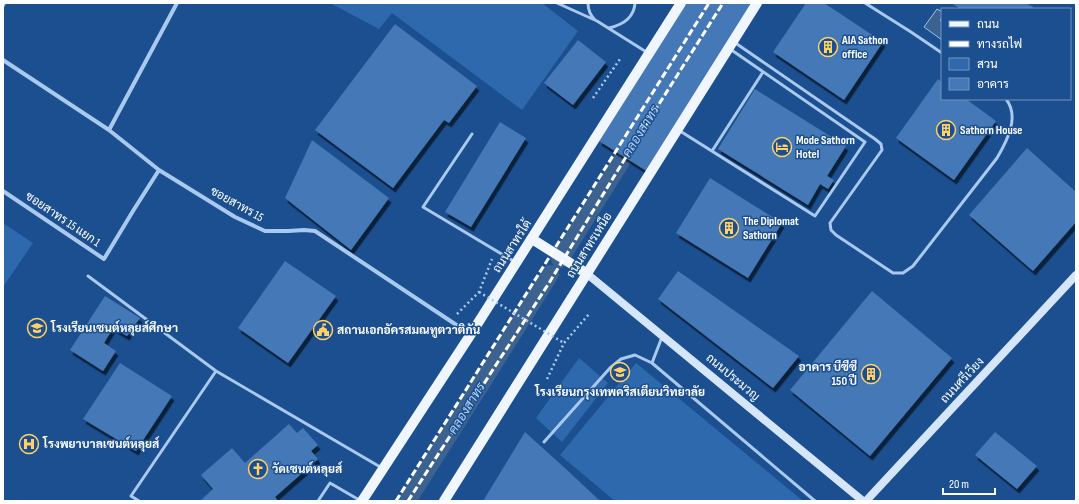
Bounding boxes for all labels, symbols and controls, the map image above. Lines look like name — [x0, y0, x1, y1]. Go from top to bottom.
legend — [941, 8, 1071, 100]
text: ถนน — [977, 17, 1000, 32]
place label: AIA Sathon office — [841, 33, 888, 62]
building icon: AIA Sathon office — [817, 36, 839, 58]
text: ทางรถไฟ — [977, 36, 1022, 52]
text: สวน — [977, 57, 998, 72]
text: อาคาร — [977, 77, 1009, 92]
water label: คลองสาทร — [619, 102, 663, 160]
building icon: Sathorn House — [935, 119, 957, 141]
place label: Sathorn House — [960, 123, 1022, 138]
place label: Mode Sathorn Hotel — [796, 133, 855, 162]
hotel icon: Mode Sathorn Hotel — [771, 136, 793, 158]
street label: ซอยสาทร 15 — [207, 184, 266, 225]
street label: ซอยสาทร 15 แยก 1 — [22, 189, 104, 251]
street label: ถนนสาทรเหนือ — [563, 210, 616, 281]
place label: The Diplomat Sathorn — [743, 214, 799, 243]
street label: ถนนสาทรใต้ — [489, 216, 536, 276]
building icon: The Diplomat Sathorn — [718, 217, 740, 239]
school or university icon: โรงเรียนเซนต์หลุยส์ศึกษา — [26, 317, 48, 339]
public building icon: สถานเอกอัครสมณทูตวาติกัน — [312, 319, 334, 341]
place label: โรงเรียนเซนต์หลุยส์ศึกษา — [50, 320, 178, 336]
place label: สถานเอกอัครสมณทูตวาติกัน — [337, 323, 481, 338]
street label: ถนนประมวญ — [703, 350, 763, 404]
street label: ถนนศรีเวียง — [937, 354, 987, 406]
place label: อาคาร บีซีซี 150 ปี — [798, 359, 857, 389]
school or university icon: โรงเรียนกรุงเทพคริสเตียนวิทยาลัย — [609, 361, 631, 383]
building icon: อาคาร บีซีซี 150 ปี — [860, 363, 882, 385]
water label: คลองสาทร — [445, 379, 489, 437]
place label: โรงเรียนกรุงเทพคริสเตียนวิทยาลัย — [534, 384, 705, 400]
hospital icon: โรงพยาบาลเซนต์หลุยส์ — [18, 433, 40, 455]
place label: โรงพยาบาลเซนต์หลุยส์ — [42, 436, 160, 452]
church icon: วัดเซนต์หลุยส์ — [247, 458, 269, 480]
place label: วัดเซนต์หลุยส์ — [272, 461, 343, 477]
scale bar — [943, 470, 995, 496]
text: 20 m — [949, 477, 969, 492]

